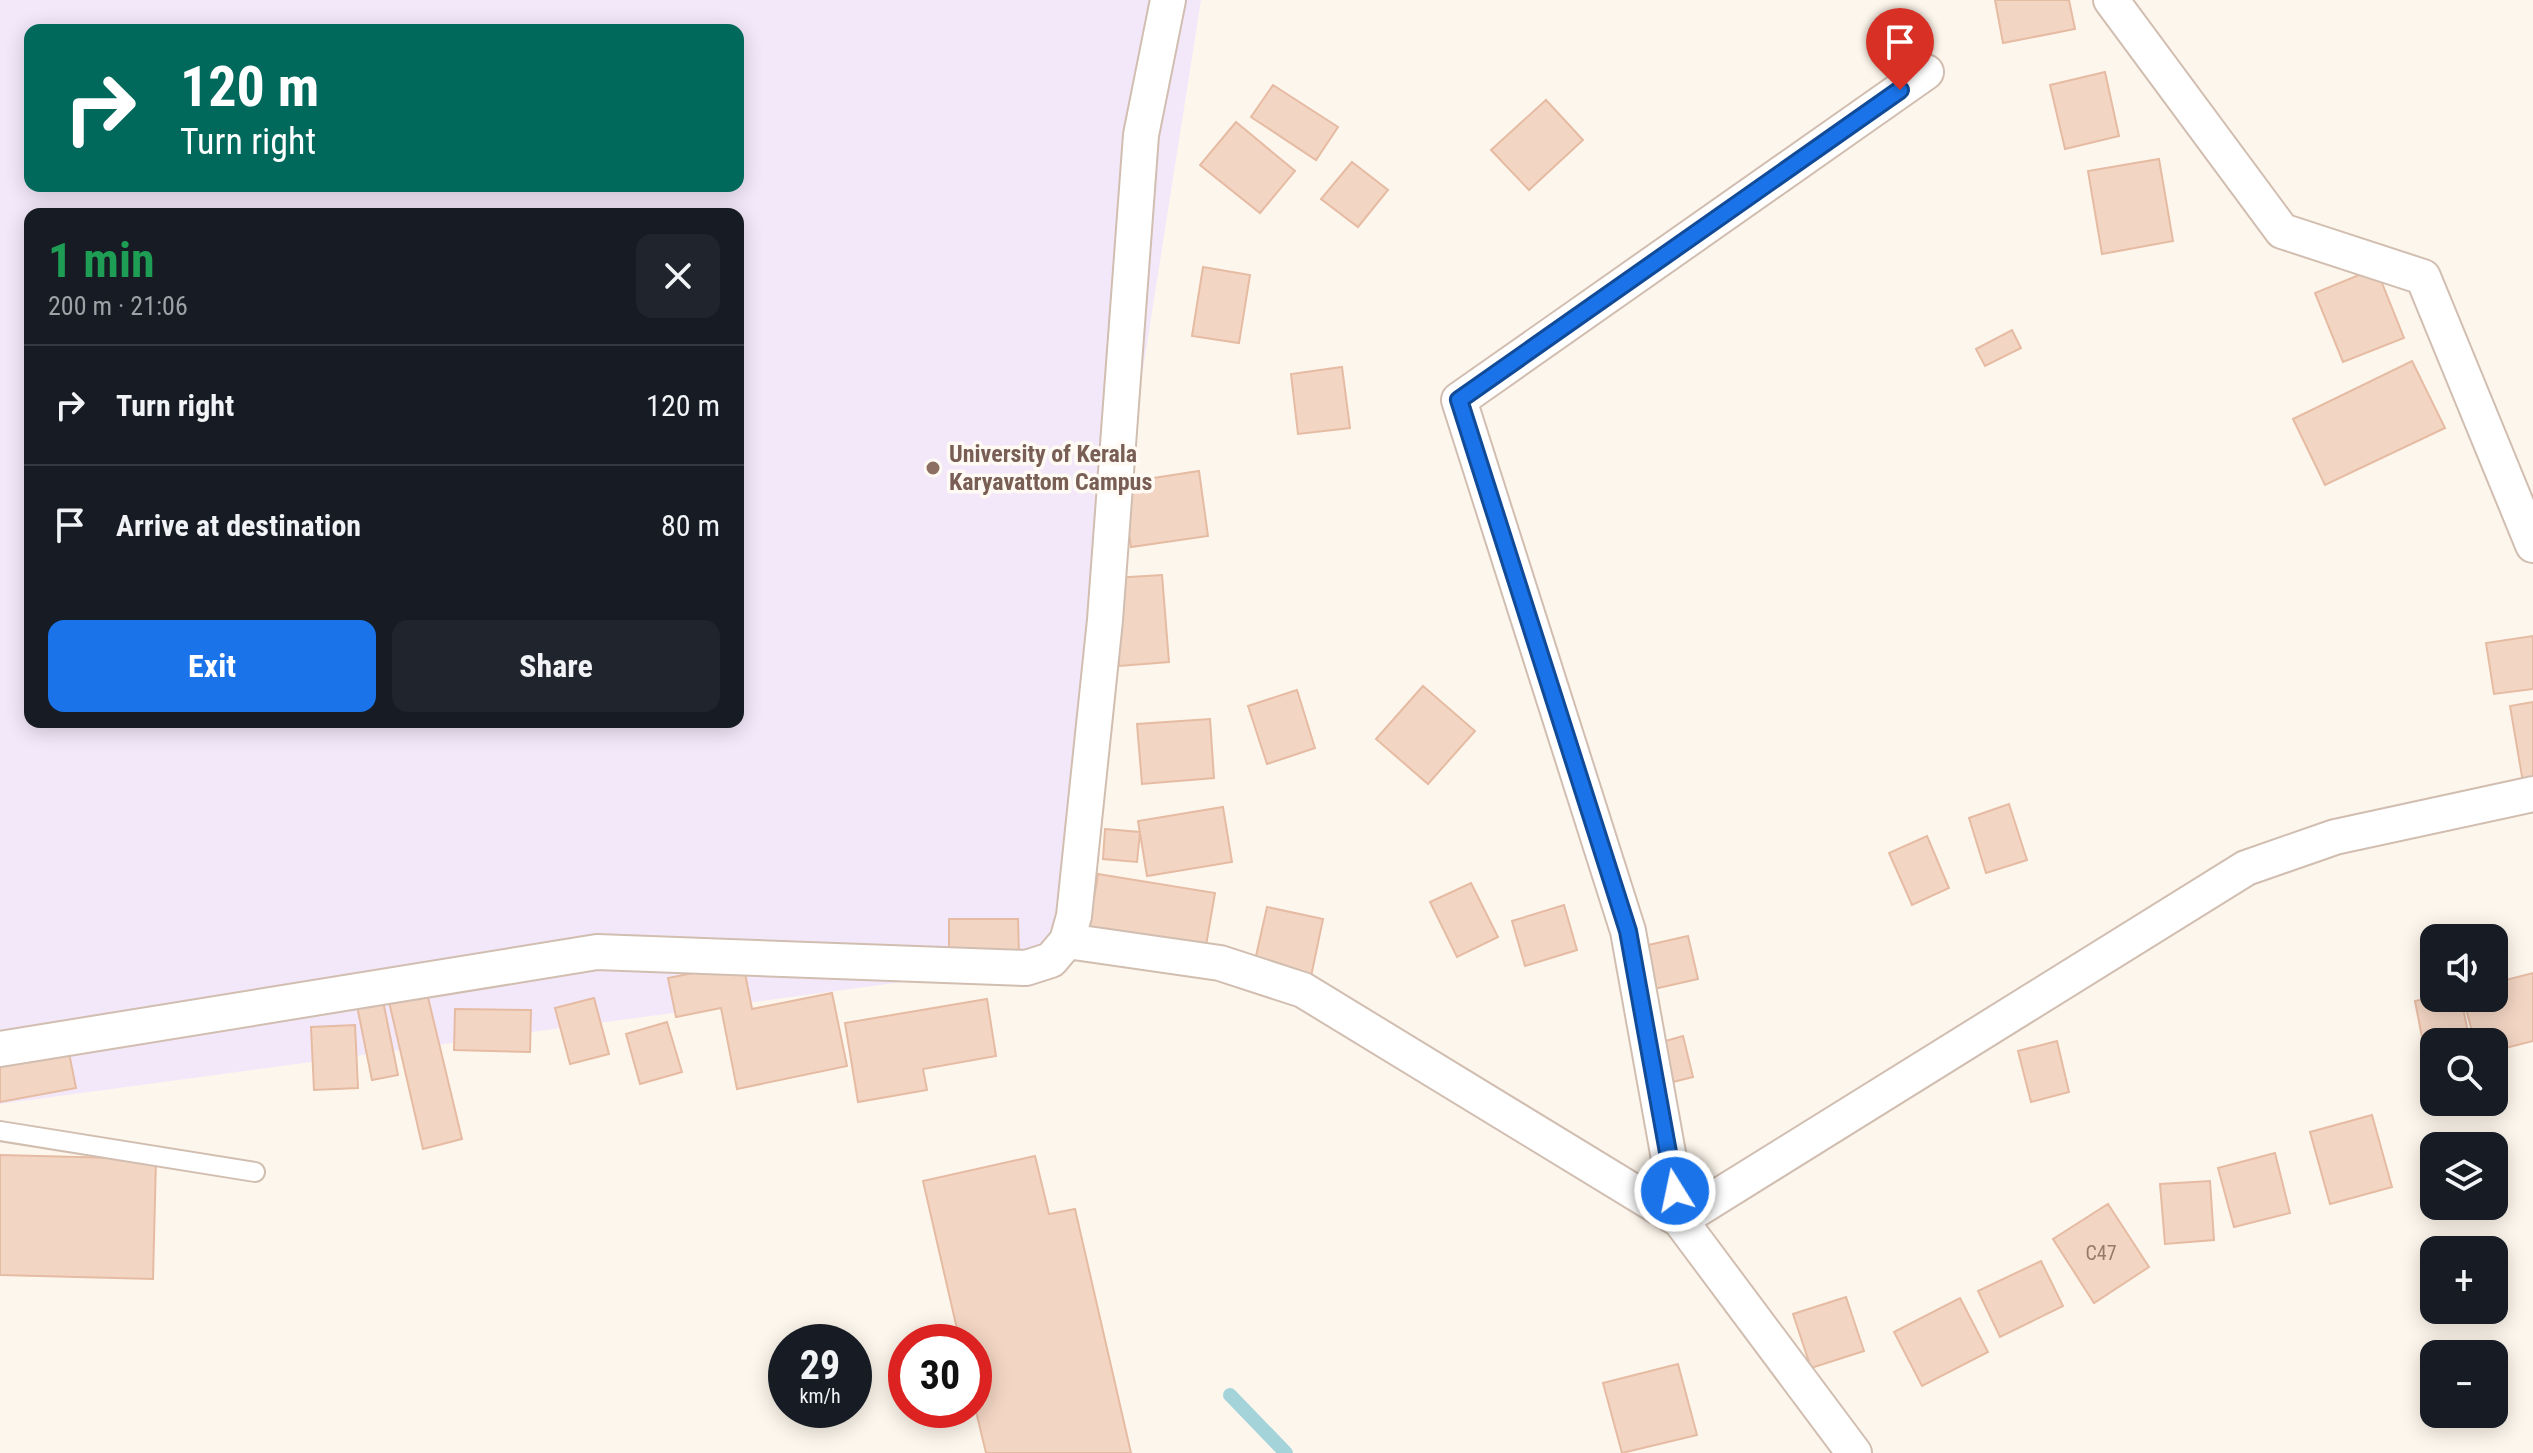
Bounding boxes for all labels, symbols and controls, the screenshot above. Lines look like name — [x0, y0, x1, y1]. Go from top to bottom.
pin — [1866, 8, 1934, 90]
icon: arrive — [1878, 20, 1922, 64]
text: 120 m — [180, 54, 319, 120]
icon: right — [48, 56, 152, 160]
text: Turn right — [180, 121, 316, 163]
text: 1 min — [48, 232, 155, 289]
button: close — [636, 234, 720, 318]
text: 200 m · 21:06 — [48, 291, 188, 321]
icon: right — [48, 383, 92, 427]
text: Turn right — [116, 388, 234, 423]
text: 120 m — [646, 388, 720, 423]
place label: University of Kerala Karyavattom Campus — [949, 440, 1152, 496]
marker: University of Kerala Karyavattom Campus — [924, 459, 942, 477]
icon: arrive — [48, 503, 92, 547]
text: Arrive at destination — [116, 508, 361, 543]
text: 80 m — [661, 508, 720, 543]
button: Exit — [48, 620, 376, 712]
button: Share — [392, 620, 720, 712]
map controls — [2420, 924, 2508, 1428]
button: sound — [2420, 924, 2508, 1012]
button: search — [2420, 1028, 2508, 1116]
button: layers — [2420, 1132, 2508, 1220]
position arrow — [1633, 1149, 1717, 1233]
button: + — [2420, 1236, 2508, 1324]
house number: C47 — [2085, 1241, 2117, 1265]
speed limit sign: 30 — [888, 1324, 992, 1428]
button: − — [2420, 1340, 2508, 1428]
text: 29 — [800, 1342, 840, 1389]
text: km/h — [799, 1384, 841, 1408]

